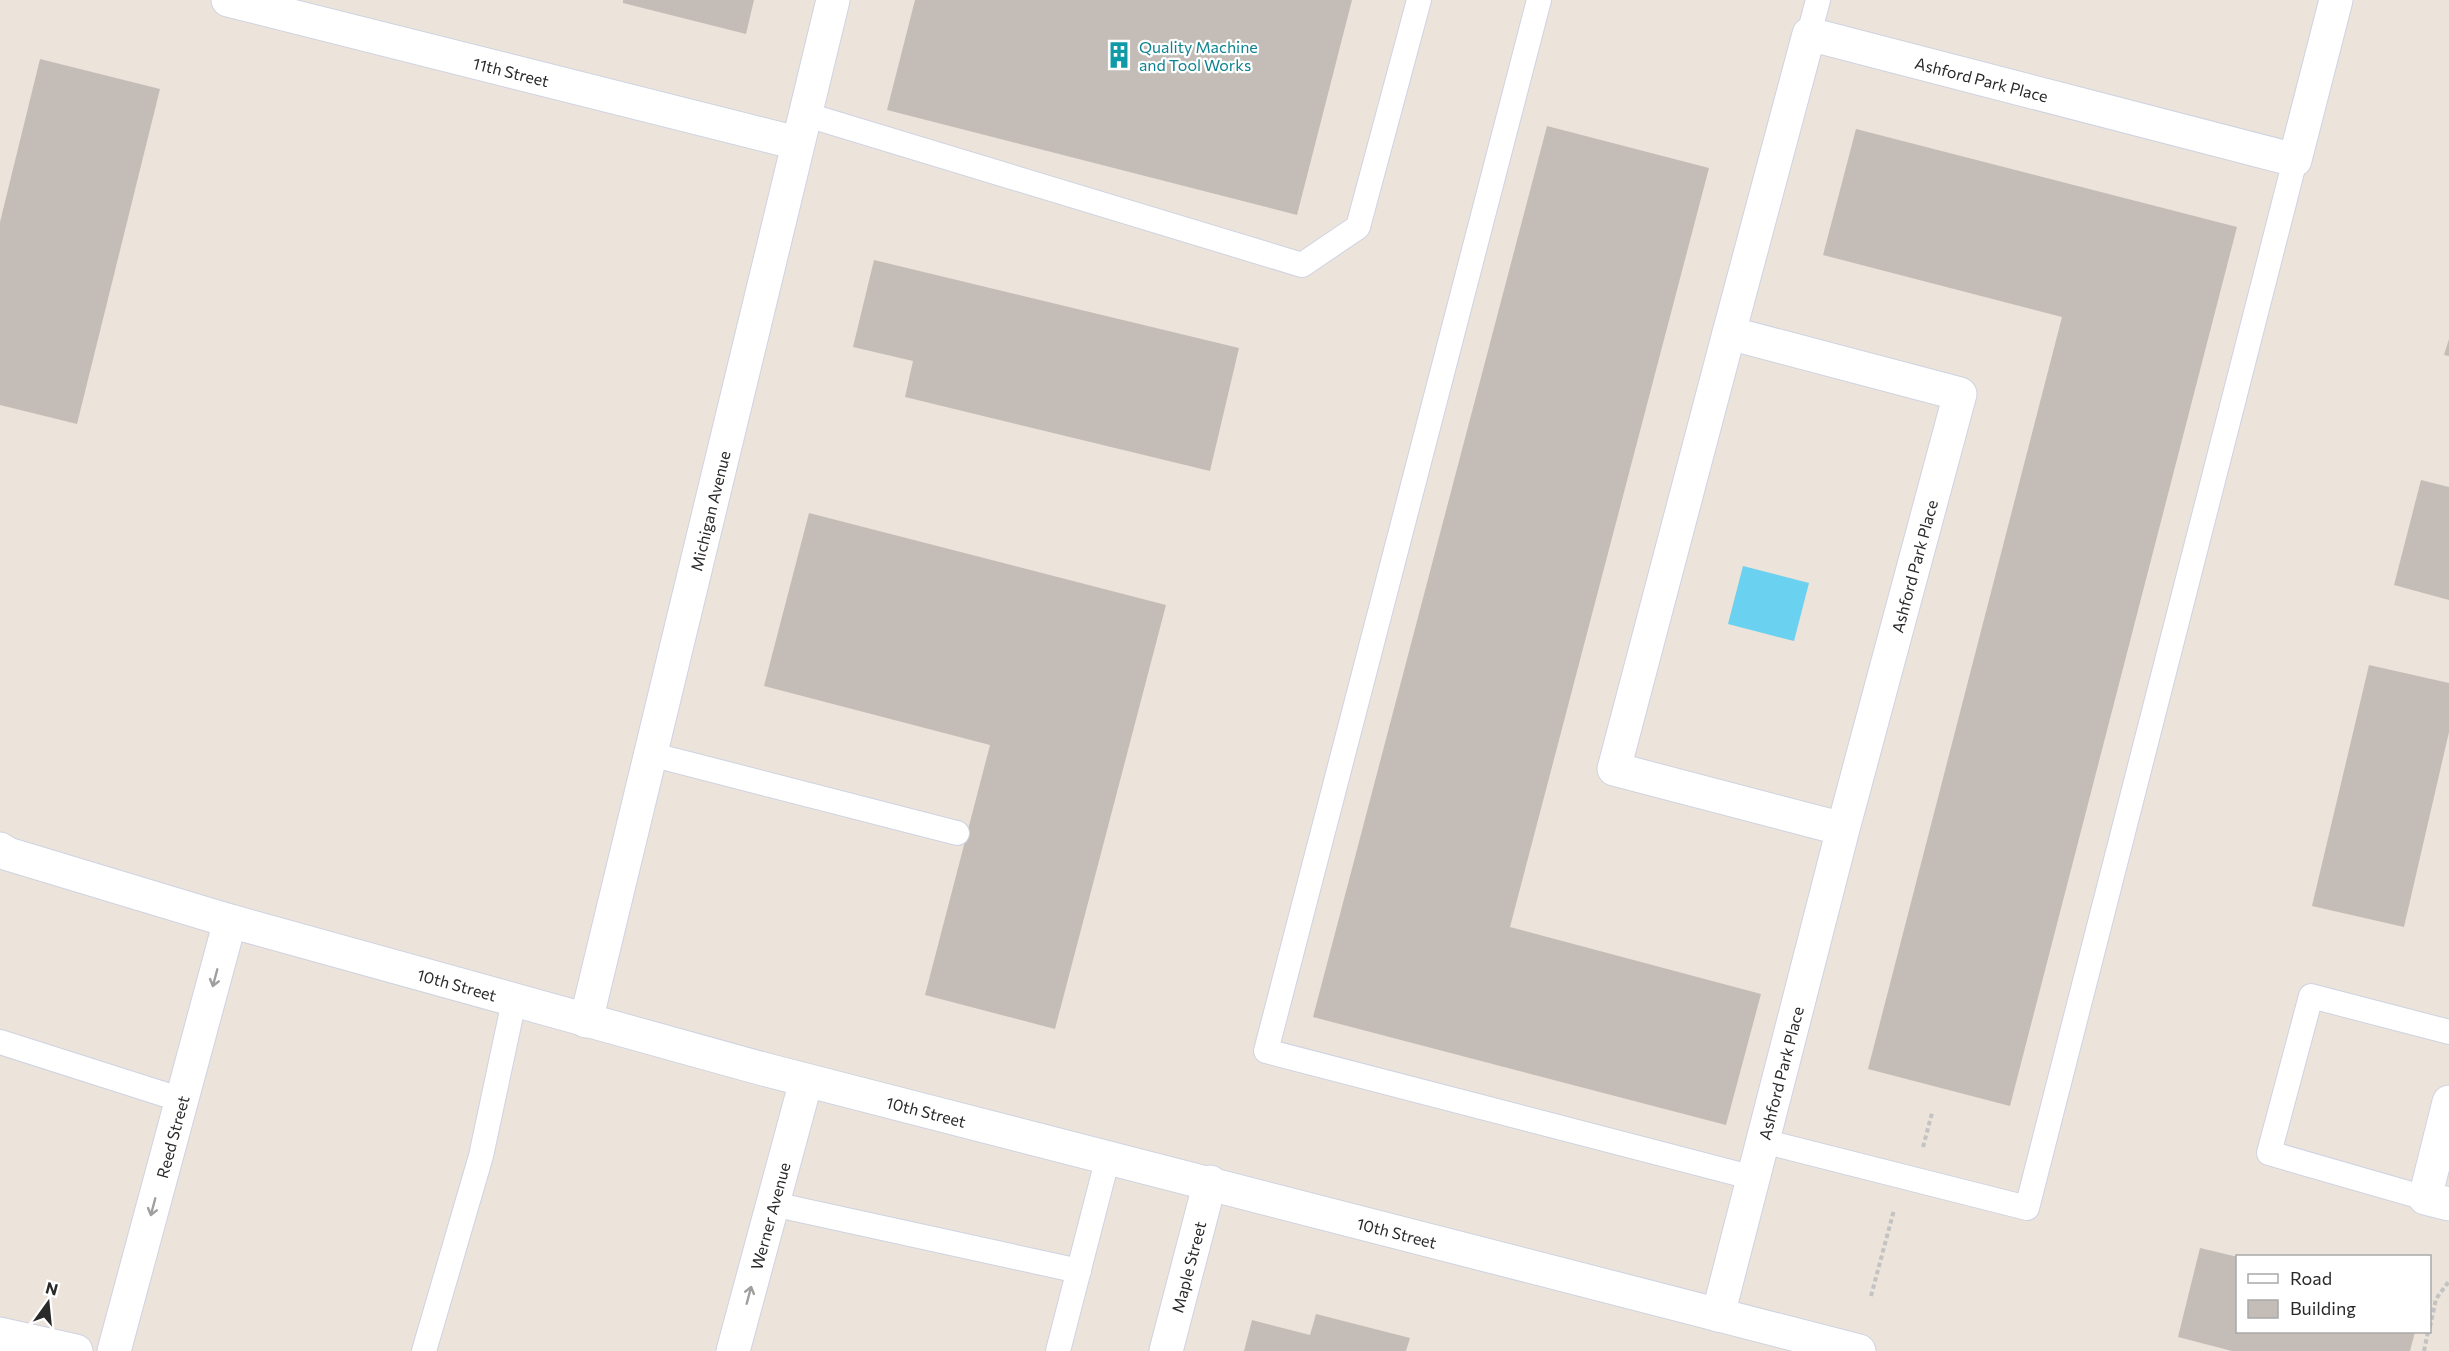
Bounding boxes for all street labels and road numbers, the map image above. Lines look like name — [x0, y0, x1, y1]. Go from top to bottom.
street label: 11th Street — [471, 52, 552, 90]
street label: Ashford Park Place — [1913, 52, 2050, 105]
street label: Michigan Avenue — [686, 449, 733, 573]
street label: Ashford Park Place — [1887, 498, 1941, 635]
street label: 10th Street — [415, 964, 499, 1004]
street label: Ashford Park Place — [1754, 1004, 1807, 1142]
street label: 10th Street — [884, 1092, 968, 1130]
street label: Reed Street — [152, 1093, 192, 1180]
street label: Werner Avenue — [746, 1160, 793, 1272]
street label: 10th Street — [1355, 1213, 1439, 1252]
street label: Maple Street — [1167, 1219, 1209, 1315]

